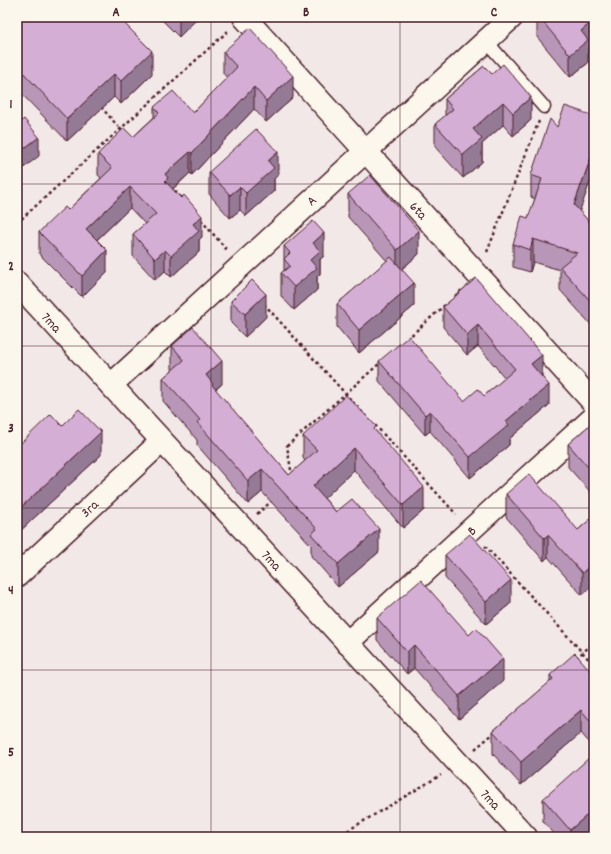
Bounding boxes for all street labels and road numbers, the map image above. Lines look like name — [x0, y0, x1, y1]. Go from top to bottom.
street label: A — [303, 191, 322, 211]
street label: 6ta — [404, 198, 431, 225]
street label: 7ma — [36, 309, 65, 338]
street label: 3ra — [77, 496, 104, 523]
street label: B — [463, 522, 482, 541]
street label: 7ma — [256, 547, 285, 576]
street label: 7ma — [475, 786, 504, 815]

